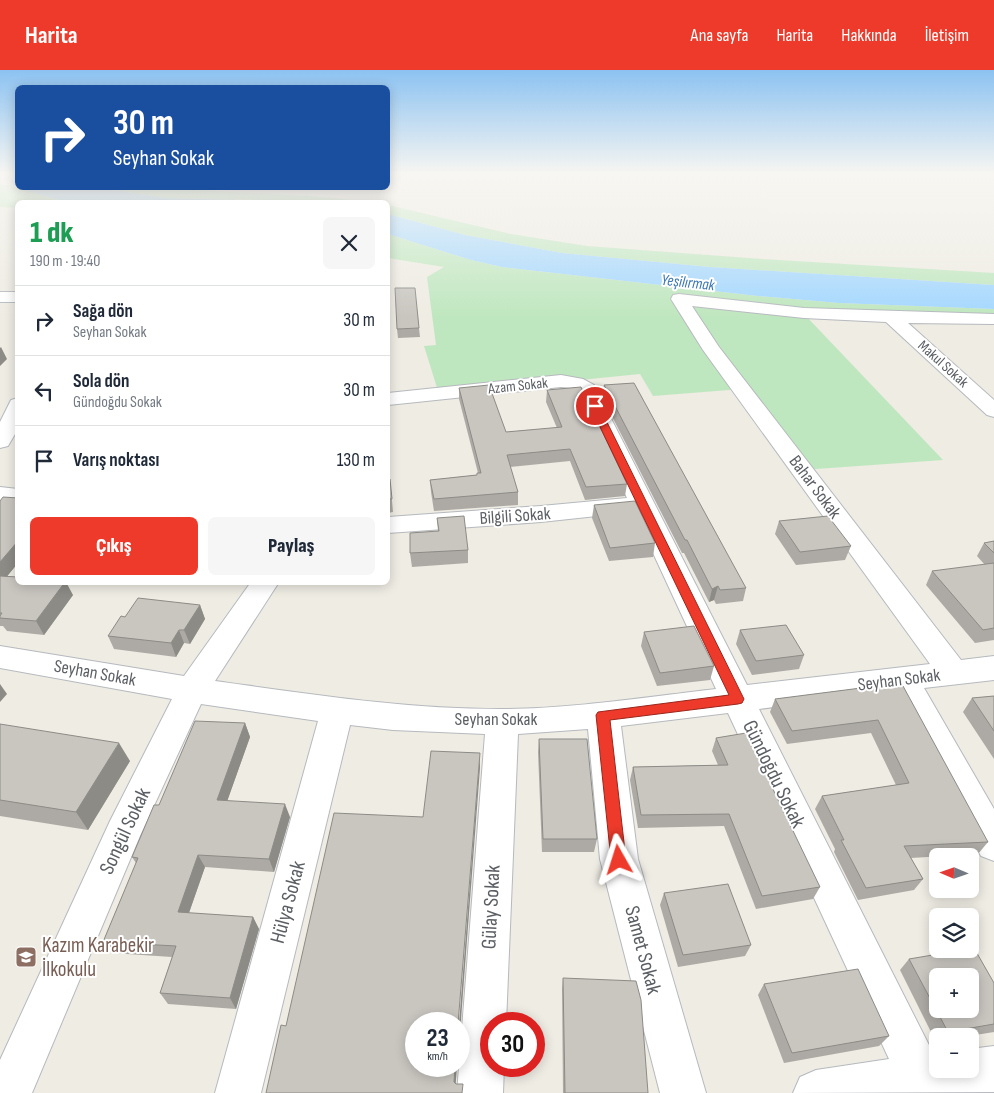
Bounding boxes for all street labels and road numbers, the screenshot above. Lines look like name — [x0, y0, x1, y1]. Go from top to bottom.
street label: Makul Sokak — [914, 336, 972, 392]
street label: Azam Sokak — [486, 373, 549, 399]
street label: Bahar Sokak — [784, 451, 846, 523]
street label: Bilgili Sokak — [479, 503, 551, 529]
street label: Seyhan Sokak — [52, 655, 138, 691]
street label: Seyhan Sokak — [857, 665, 941, 695]
street label: Seyhan Sokak — [455, 709, 538, 730]
street label: Gündoğdu Sokak — [737, 716, 811, 832]
street label: Songül Sokak — [94, 784, 156, 878]
street label: Hülya Sokak — [265, 858, 311, 946]
street label: Gülay Sokak — [476, 864, 506, 950]
street label: Samet Sokak — [619, 903, 667, 997]

